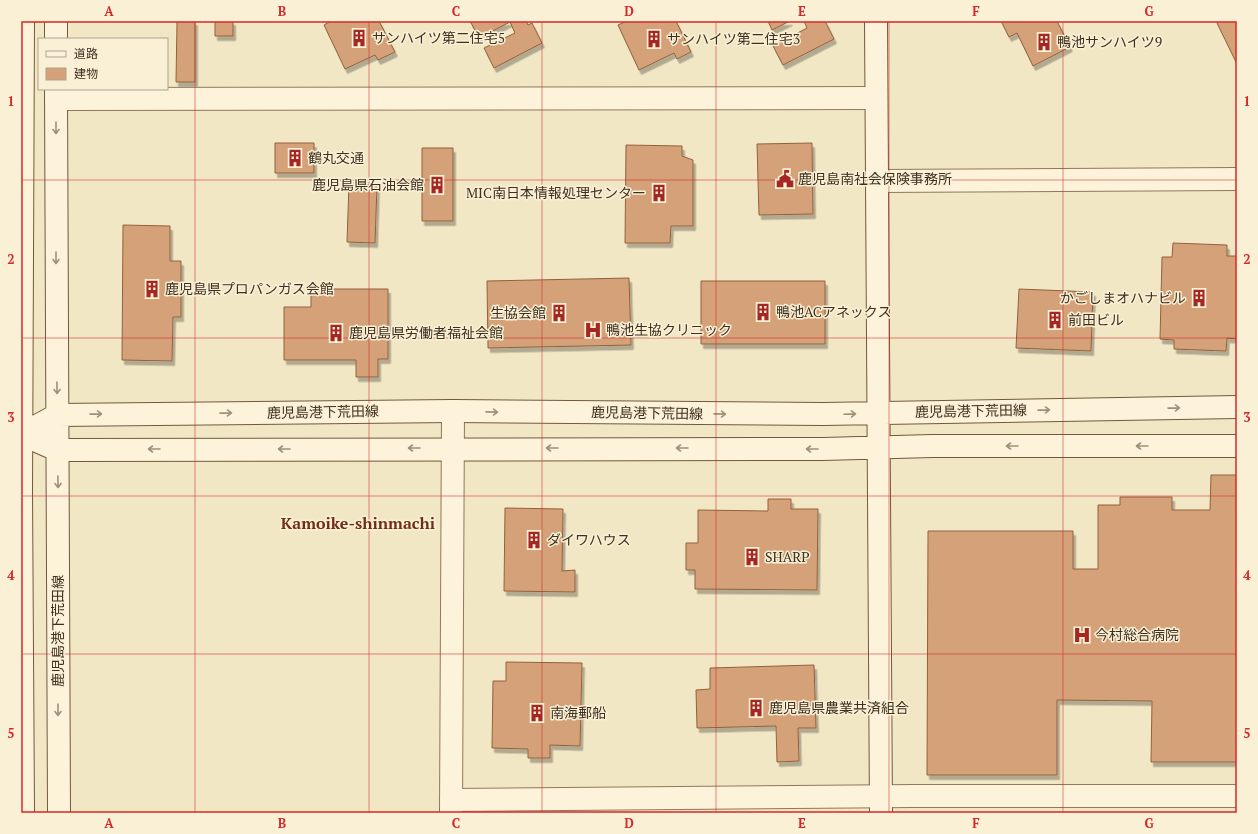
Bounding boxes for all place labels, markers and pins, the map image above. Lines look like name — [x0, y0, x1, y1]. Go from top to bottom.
building icon: サンハイツ第二住宅5 — [349, 28, 369, 48]
place label: サンハイツ第二住宅5 — [372, 28, 505, 47]
building icon: サンハイツ第二住宅3 — [644, 29, 664, 49]
place label: サンハイツ第二住宅3 — [667, 29, 800, 48]
building icon: 鴨池サンハイツ9 — [1034, 32, 1054, 52]
place label: 鴨池サンハイツ9 — [1057, 32, 1162, 51]
building icon: 鶴丸交通 — [285, 148, 305, 168]
place label: 鶴丸交通 — [308, 148, 364, 167]
public building icon: 鹿児島南社会保険事務所 — [775, 169, 795, 189]
place label: 鹿児島南社会保険事務所 — [798, 169, 952, 188]
place label: 鹿児島県石油会館 — [312, 175, 424, 194]
building icon: 鹿児島県石油会館 — [427, 175, 447, 195]
place label: MIC南日本情報処理センター — [466, 183, 646, 202]
building icon: MIC南日本情報処理センター — [649, 183, 669, 203]
building icon: 鹿児島県プロパンガス会館 — [142, 279, 162, 299]
place label: 鹿児島県プロパンガス会館 — [165, 279, 334, 298]
place label: かごしまオハナビル — [1060, 288, 1186, 307]
building icon: かごしまオハナビル — [1189, 288, 1209, 308]
building icon: 鴨池ACアネックス — [753, 302, 773, 322]
place label: 鴨池ACアネックス — [776, 302, 891, 321]
place label: 生協会館 — [490, 303, 546, 322]
building icon: 生協会館 — [549, 303, 569, 323]
building icon: 前田ビル — [1045, 310, 1065, 330]
place label: 前田ビル — [1068, 310, 1124, 329]
hospital icon: 鴨池生協クリニック — [583, 320, 603, 340]
place label: 鴨池生協クリニック — [606, 320, 732, 339]
building icon: 鹿児島県労働者福祉会館 — [326, 323, 346, 343]
place label: 鹿児島県労働者福祉会館 — [349, 323, 503, 342]
building icon: ダイワハウス — [524, 530, 544, 550]
place label: ダイワハウス — [547, 530, 631, 549]
building icon: SHARP — [742, 547, 762, 567]
place label: SHARP — [765, 547, 810, 566]
hospital icon: 今村総合病院 — [1072, 625, 1092, 645]
place label: 今村総合病院 — [1095, 625, 1179, 644]
building icon: 鹿児島県農業共済組合 — [746, 698, 766, 718]
place label: 鹿児島県農業共済組合 — [769, 698, 909, 717]
building icon: 南海郵船 — [527, 703, 547, 723]
place label: 南海郵船 — [550, 703, 606, 722]

